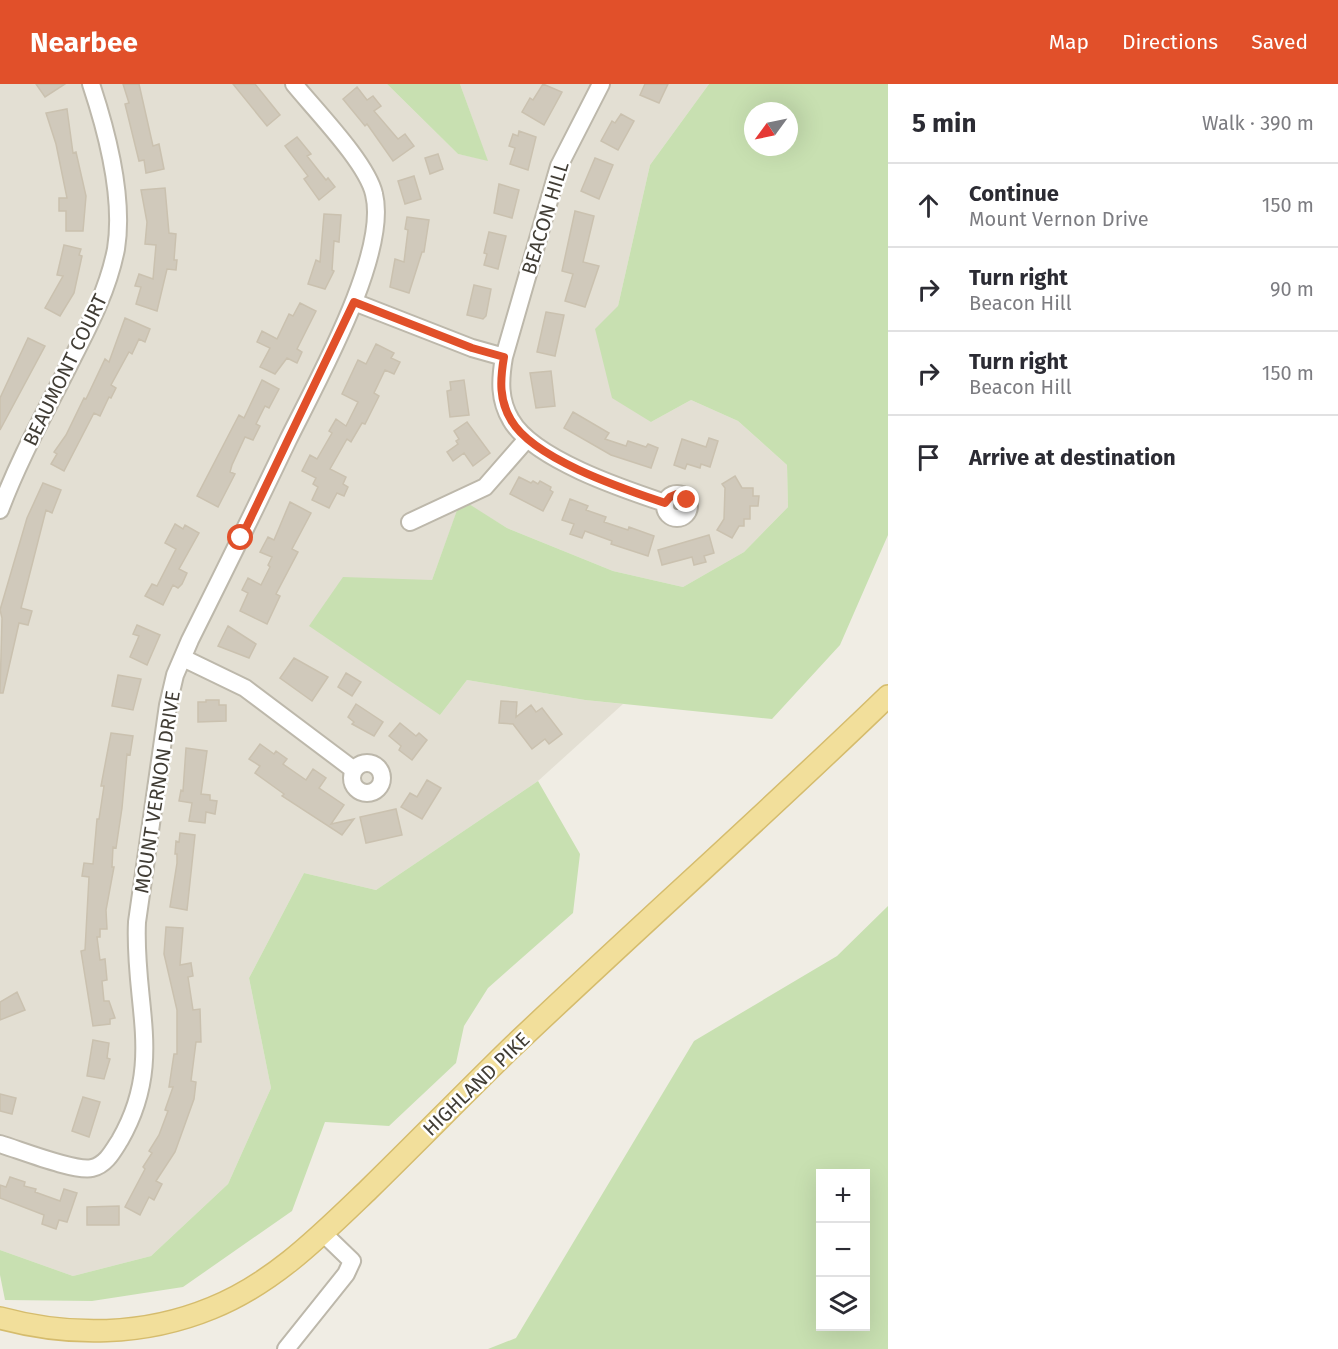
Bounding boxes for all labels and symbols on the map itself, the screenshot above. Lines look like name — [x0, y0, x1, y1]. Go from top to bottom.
north arrow — [744, 102, 798, 156]
street label: BEACON HILL — [516, 158, 574, 278]
street label: BEAUMONT COURT — [18, 290, 112, 450]
route end — [673, 486, 699, 512]
route start — [227, 524, 253, 550]
street label: MOUNT VERNON DRIVE — [129, 689, 185, 895]
street label: HIGHLAND PIKE — [418, 1027, 534, 1141]

